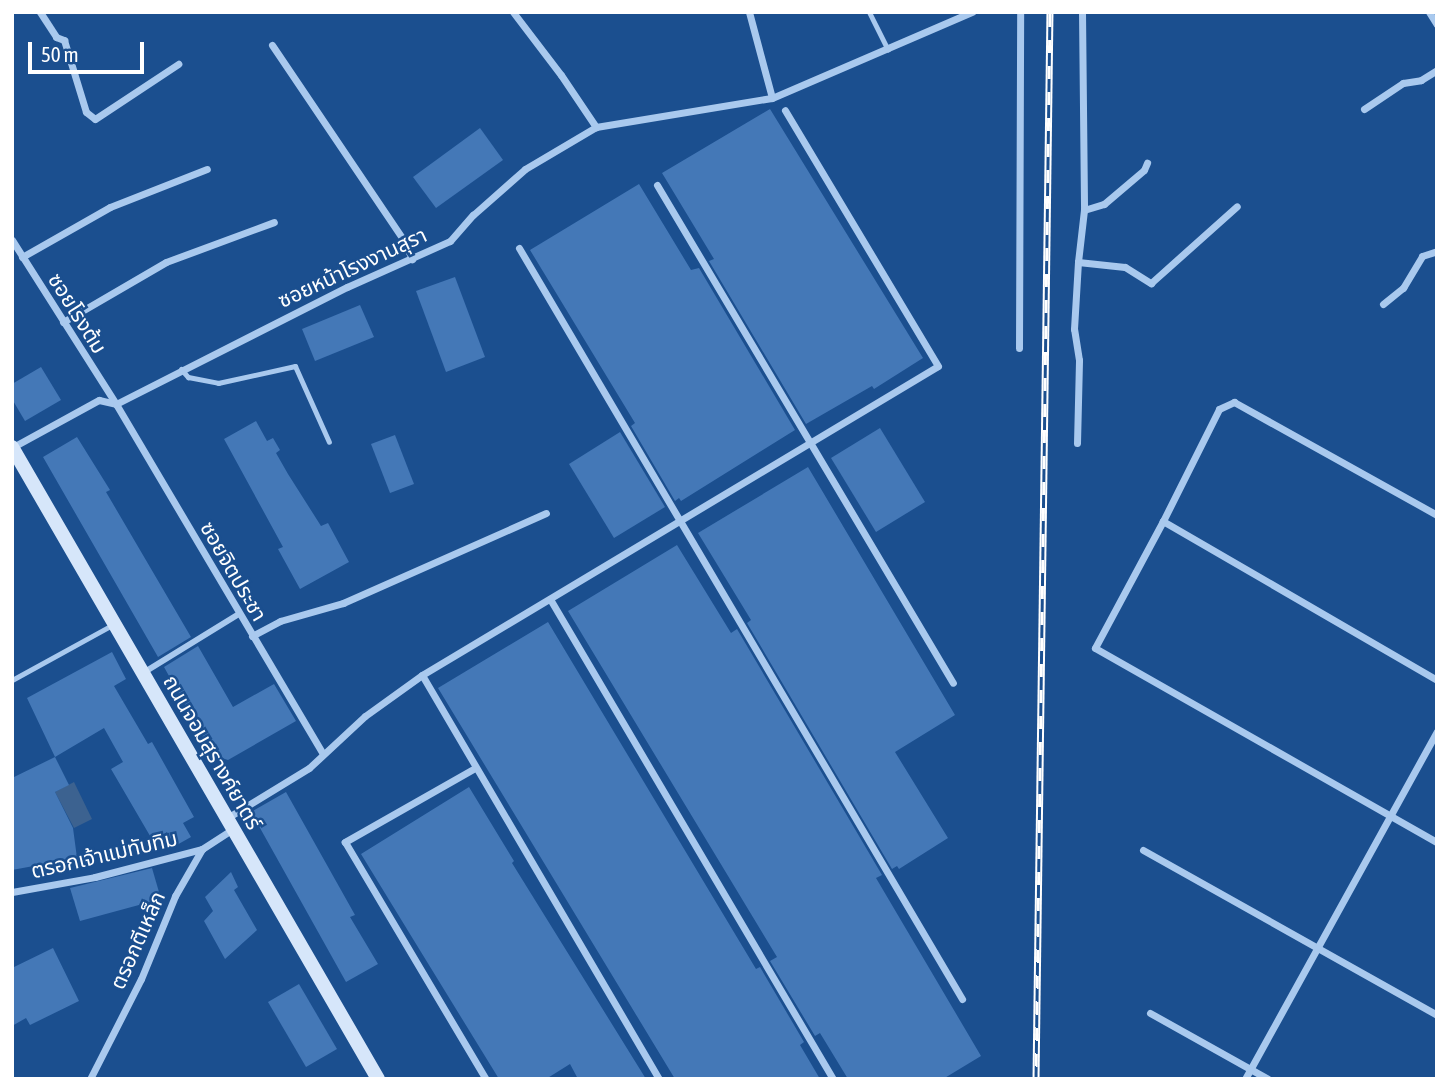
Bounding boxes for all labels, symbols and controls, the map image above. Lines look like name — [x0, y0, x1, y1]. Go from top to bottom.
scale bar — [32, 28, 147, 72]
text: 50 m — [41, 42, 79, 66]
street label: ซอยหน้าโรงงานสุรา — [274, 222, 430, 312]
street label: ซอยโรงต้ม — [43, 268, 113, 358]
street label: ซอยจิตประชา — [195, 517, 273, 625]
street label: ถนนจอมสุรางค์ยาตร์ — [159, 670, 267, 834]
street label: ตรอกเจ้าแม่ทับทิม — [28, 825, 180, 883]
street label: ตรอกตีเหล็ก — [104, 887, 170, 993]

